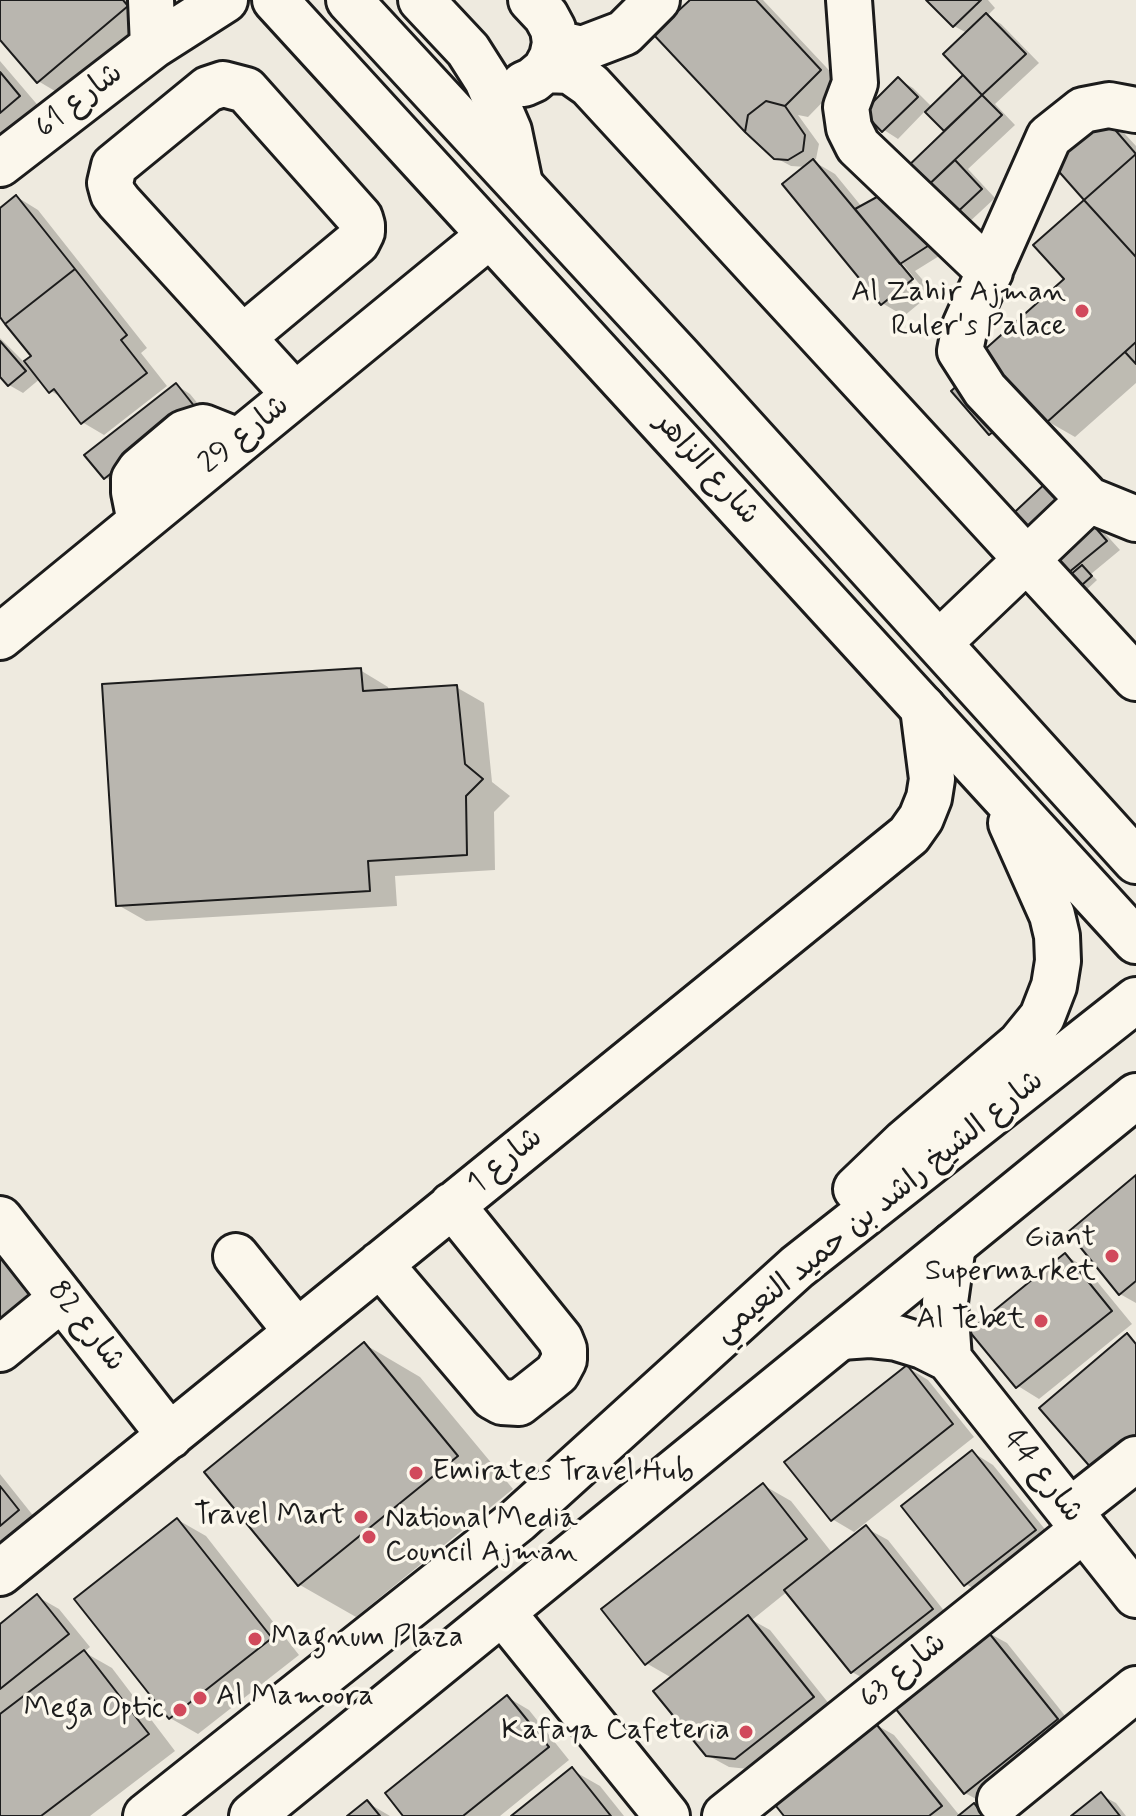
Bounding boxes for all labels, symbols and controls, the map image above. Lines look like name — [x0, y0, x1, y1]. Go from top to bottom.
street label: شارع 61 — [29, 57, 131, 147]
place label: Al Zahir Ajman Ruler's Palace — [851, 276, 1066, 346]
marker: Al Zahir Ajman Ruler's Palace — [1073, 302, 1091, 320]
street label: شارع 29 — [193, 389, 297, 483]
street label: شارع الزاهر — [646, 406, 766, 534]
street label: شارع الشيخ راشد بن حميد النعيمي — [708, 1064, 1052, 1352]
street label: شارع 1 — [461, 1121, 551, 1203]
place label: Giant Supermarket — [925, 1221, 1096, 1292]
marker: Giant Supermarket — [1103, 1247, 1121, 1265]
street label: شارع 82 — [38, 1274, 132, 1380]
place label: Al Tebet — [917, 1303, 1025, 1339]
marker: Al Tebet — [1032, 1312, 1050, 1330]
street label: شارع 44 — [994, 1423, 1090, 1531]
place label: Emirates Travel Hub — [432, 1455, 694, 1491]
marker: Emirates Travel Hub — [407, 1464, 425, 1482]
place label: Travel Mart — [194, 1499, 345, 1535]
place label: National Media Council Ajman — [385, 1502, 578, 1572]
marker: Travel Mart — [352, 1508, 370, 1526]
marker: National Media Council Ajman — [360, 1528, 378, 1546]
place label: Magnum Plaza — [271, 1621, 463, 1657]
street label: شارع 63 — [853, 1626, 955, 1718]
marker: Magnum Plaza — [246, 1630, 264, 1648]
place label: Al Mamoora — [216, 1680, 374, 1716]
marker: Al Mamoora — [191, 1689, 209, 1707]
place label: Mega Optic — [24, 1692, 164, 1728]
marker: Mega Optic — [171, 1701, 189, 1719]
place label: Kafaya Cafeteria — [501, 1714, 730, 1750]
marker: Kafaya Cafeteria — [737, 1723, 755, 1741]

